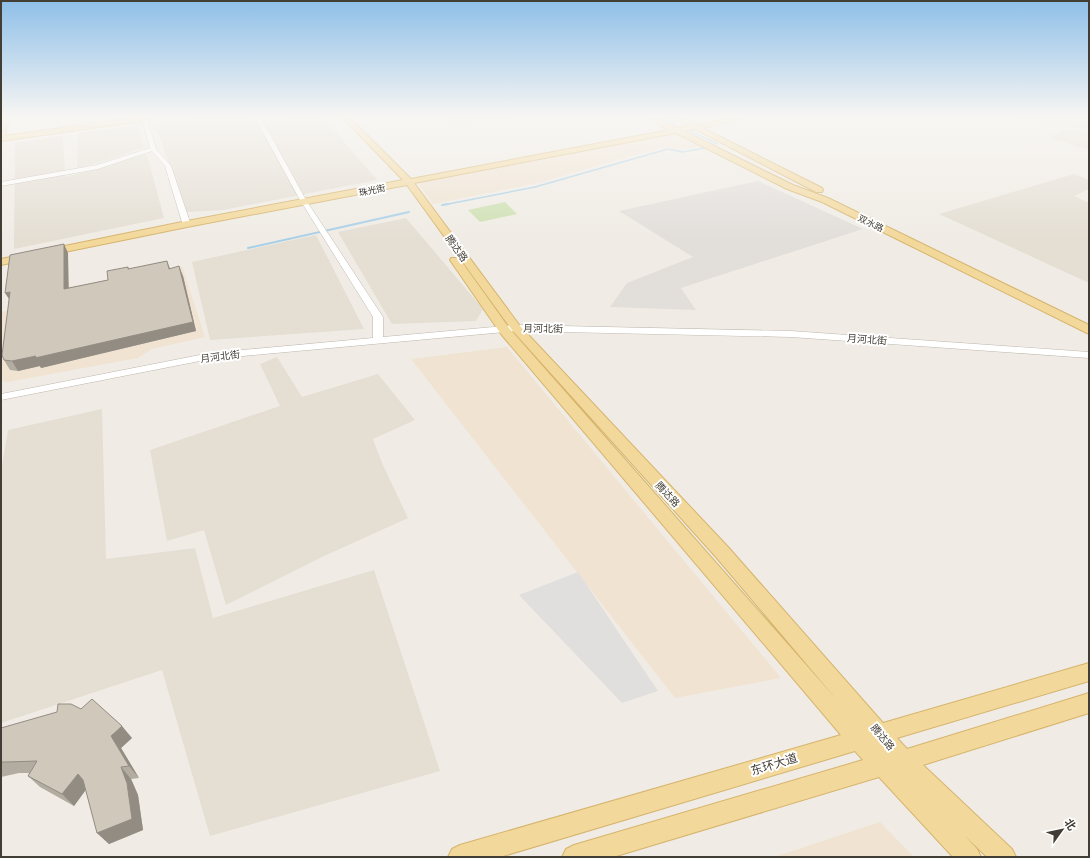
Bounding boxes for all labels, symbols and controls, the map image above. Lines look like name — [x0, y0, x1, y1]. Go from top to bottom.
street label: 珠光街 — [358, 181, 386, 199]
street label: 双水路 — [856, 211, 886, 235]
street label: 腾达路 — [443, 232, 471, 264]
street label: 月河北街 — [523, 321, 563, 335]
street label: 月河北街 — [847, 331, 887, 347]
street label: 月河北街 — [199, 347, 241, 365]
street label: 腾达路 — [653, 478, 683, 510]
street label: 腾达路 — [868, 721, 898, 753]
street label: 东环大道 — [749, 749, 799, 779]
north arrow — [1042, 810, 1082, 850]
text: 北 — [1062, 816, 1080, 833]

